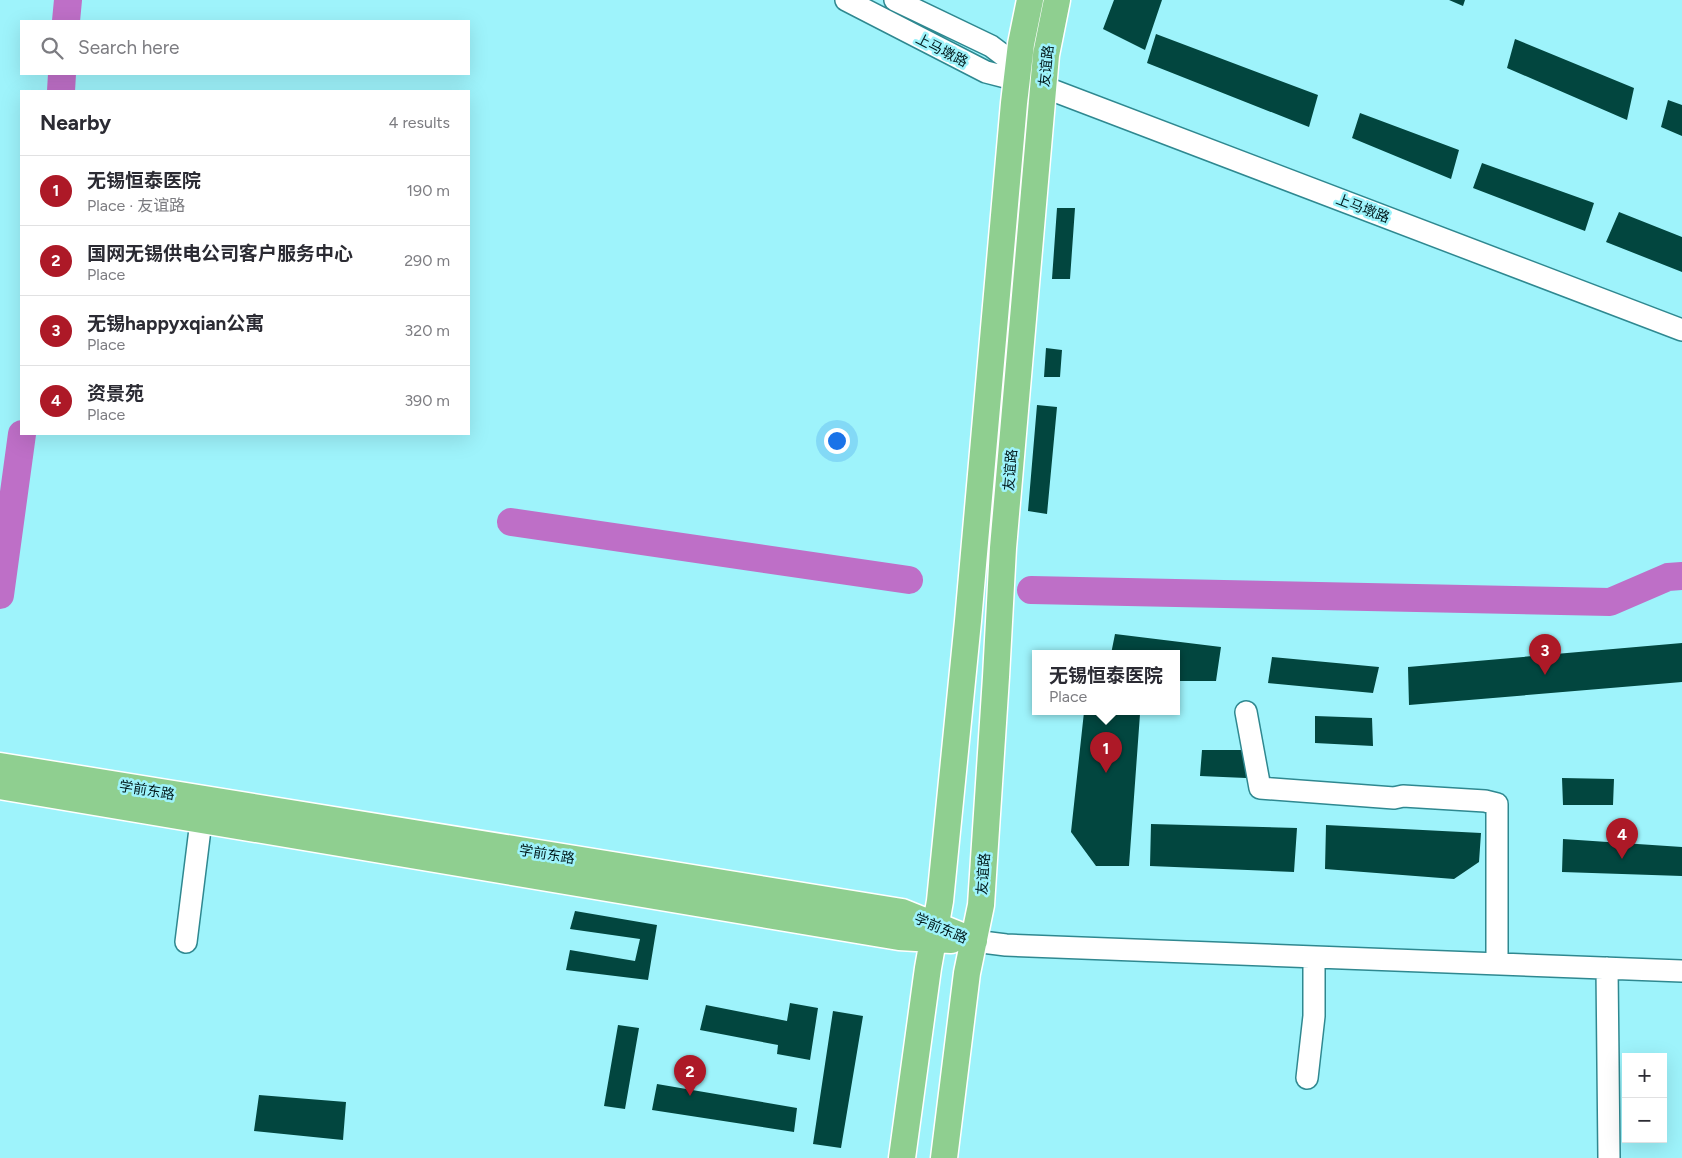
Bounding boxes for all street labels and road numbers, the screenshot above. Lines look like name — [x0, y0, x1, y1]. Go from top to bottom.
street label: 上马墩路 — [913, 30, 971, 71]
street label: 友谊路 — [1036, 44, 1057, 88]
street label: 上马墩路 — [1334, 190, 1392, 226]
street label: 友谊路 — [1000, 448, 1021, 492]
street label: 学前东路 — [118, 778, 176, 803]
street label: 学前东路 — [518, 842, 576, 867]
street label: 友谊路 — [974, 852, 993, 896]
street label: 学前东路 — [912, 910, 970, 947]

